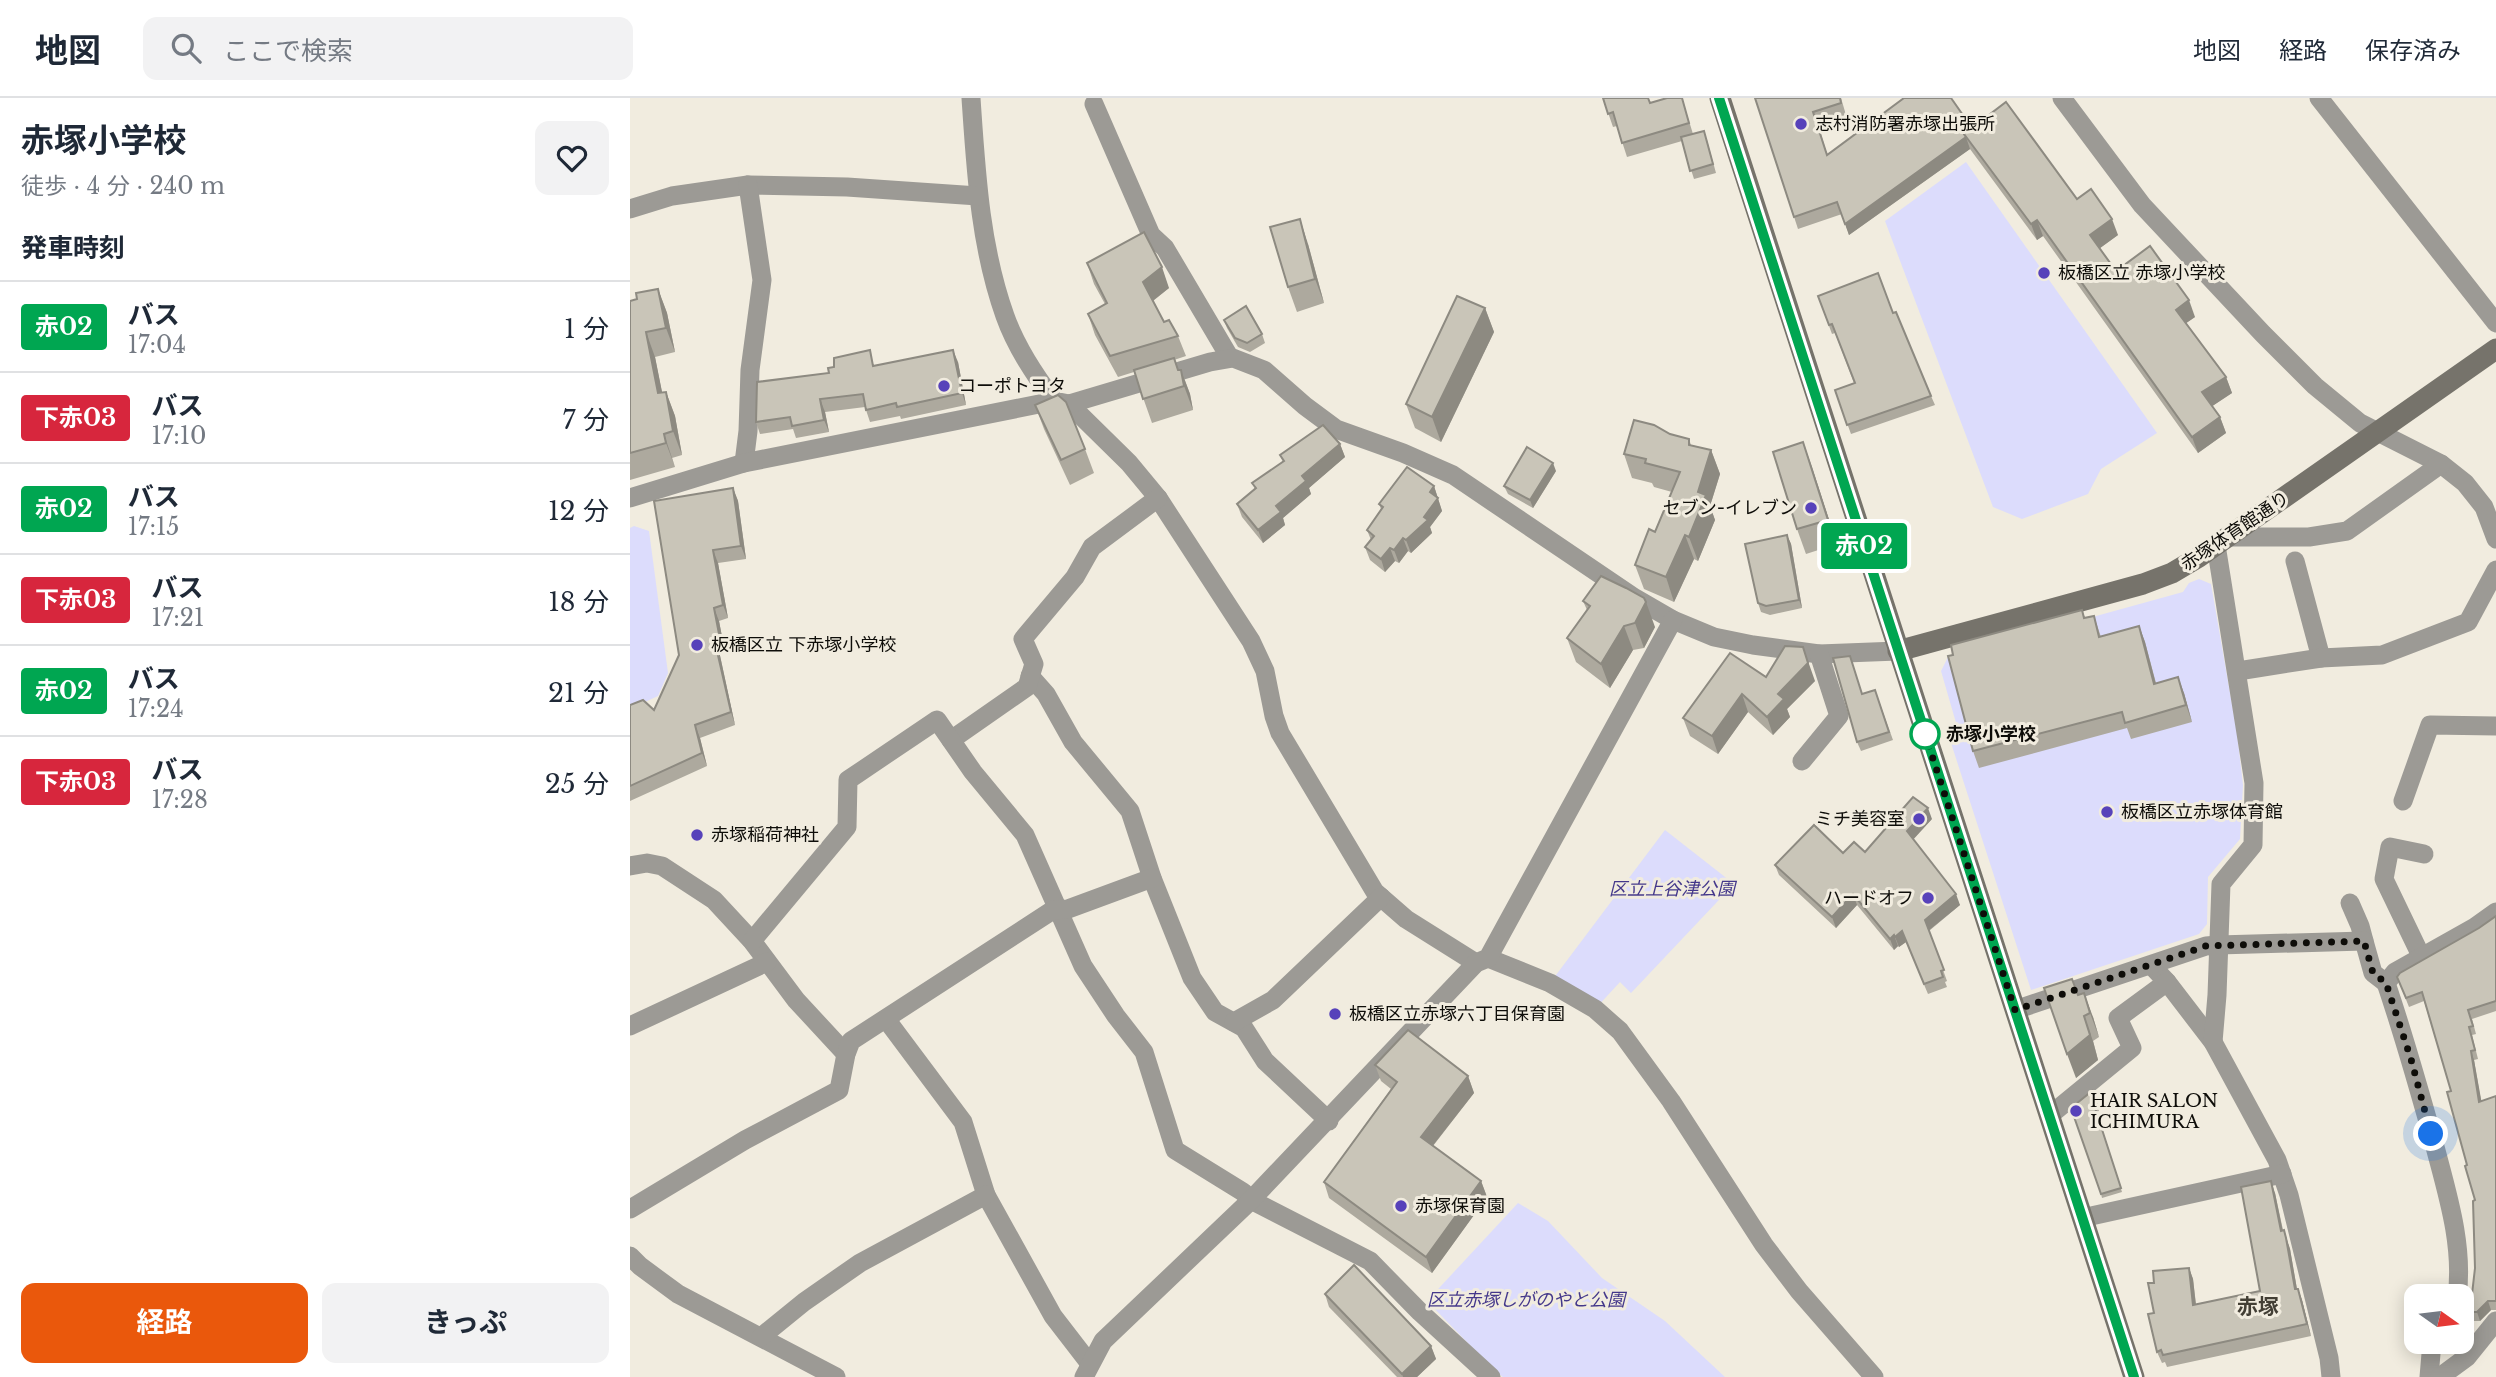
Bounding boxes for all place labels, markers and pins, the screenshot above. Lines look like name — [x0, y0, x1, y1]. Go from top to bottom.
place label: 志村消防署赤塚出張所 — [1815, 113, 1995, 135]
marker: 志村消防署赤塚出張所 — [1793, 116, 1809, 132]
place label: 板橋区立 赤塚小学校 — [2058, 262, 2225, 284]
marker: 板橋区立 赤塚小学校 — [2036, 265, 2052, 281]
place label: コーポトヨタ — [958, 375, 1066, 397]
marker: コーポトヨタ — [936, 378, 952, 394]
place label: セブン-イレブン — [1663, 497, 1797, 519]
marker: セブン-イレブン — [1803, 500, 1819, 516]
place label: 板橋区立 下赤塚小学校 — [711, 634, 896, 656]
marker: 板橋区立 下赤塚小学校 — [689, 637, 705, 653]
marker: 赤塚小学校 — [1910, 719, 1940, 749]
place label: 赤塚小学校 — [1946, 723, 2036, 745]
place label: 板橋区立赤塚体育館 — [2121, 801, 2283, 823]
marker: 板橋区立赤塚体育館 — [2099, 804, 2115, 820]
place label: ミチ美容室 — [1815, 808, 1905, 830]
marker: ミチ美容室 — [1911, 811, 1927, 827]
place label: 赤塚稲荷神社 — [711, 824, 819, 846]
marker: 赤塚稲荷神社 — [689, 827, 705, 843]
place label: ハードオフ — [1824, 887, 1914, 909]
marker: ハードオフ — [1920, 890, 1936, 906]
place label: 板橋区立赤塚六丁目保育園 — [1349, 1003, 1565, 1025]
marker: 板橋区立赤塚六丁目保育園 — [1327, 1006, 1343, 1022]
place label: HAIR SALON ICHIMURA — [2090, 1090, 2218, 1133]
marker: HAIR SALON ICHIMURA — [2068, 1103, 2084, 1119]
place label: 赤塚保育園 — [1415, 1195, 1505, 1217]
marker: 赤塚保育園 — [1393, 1198, 1409, 1214]

